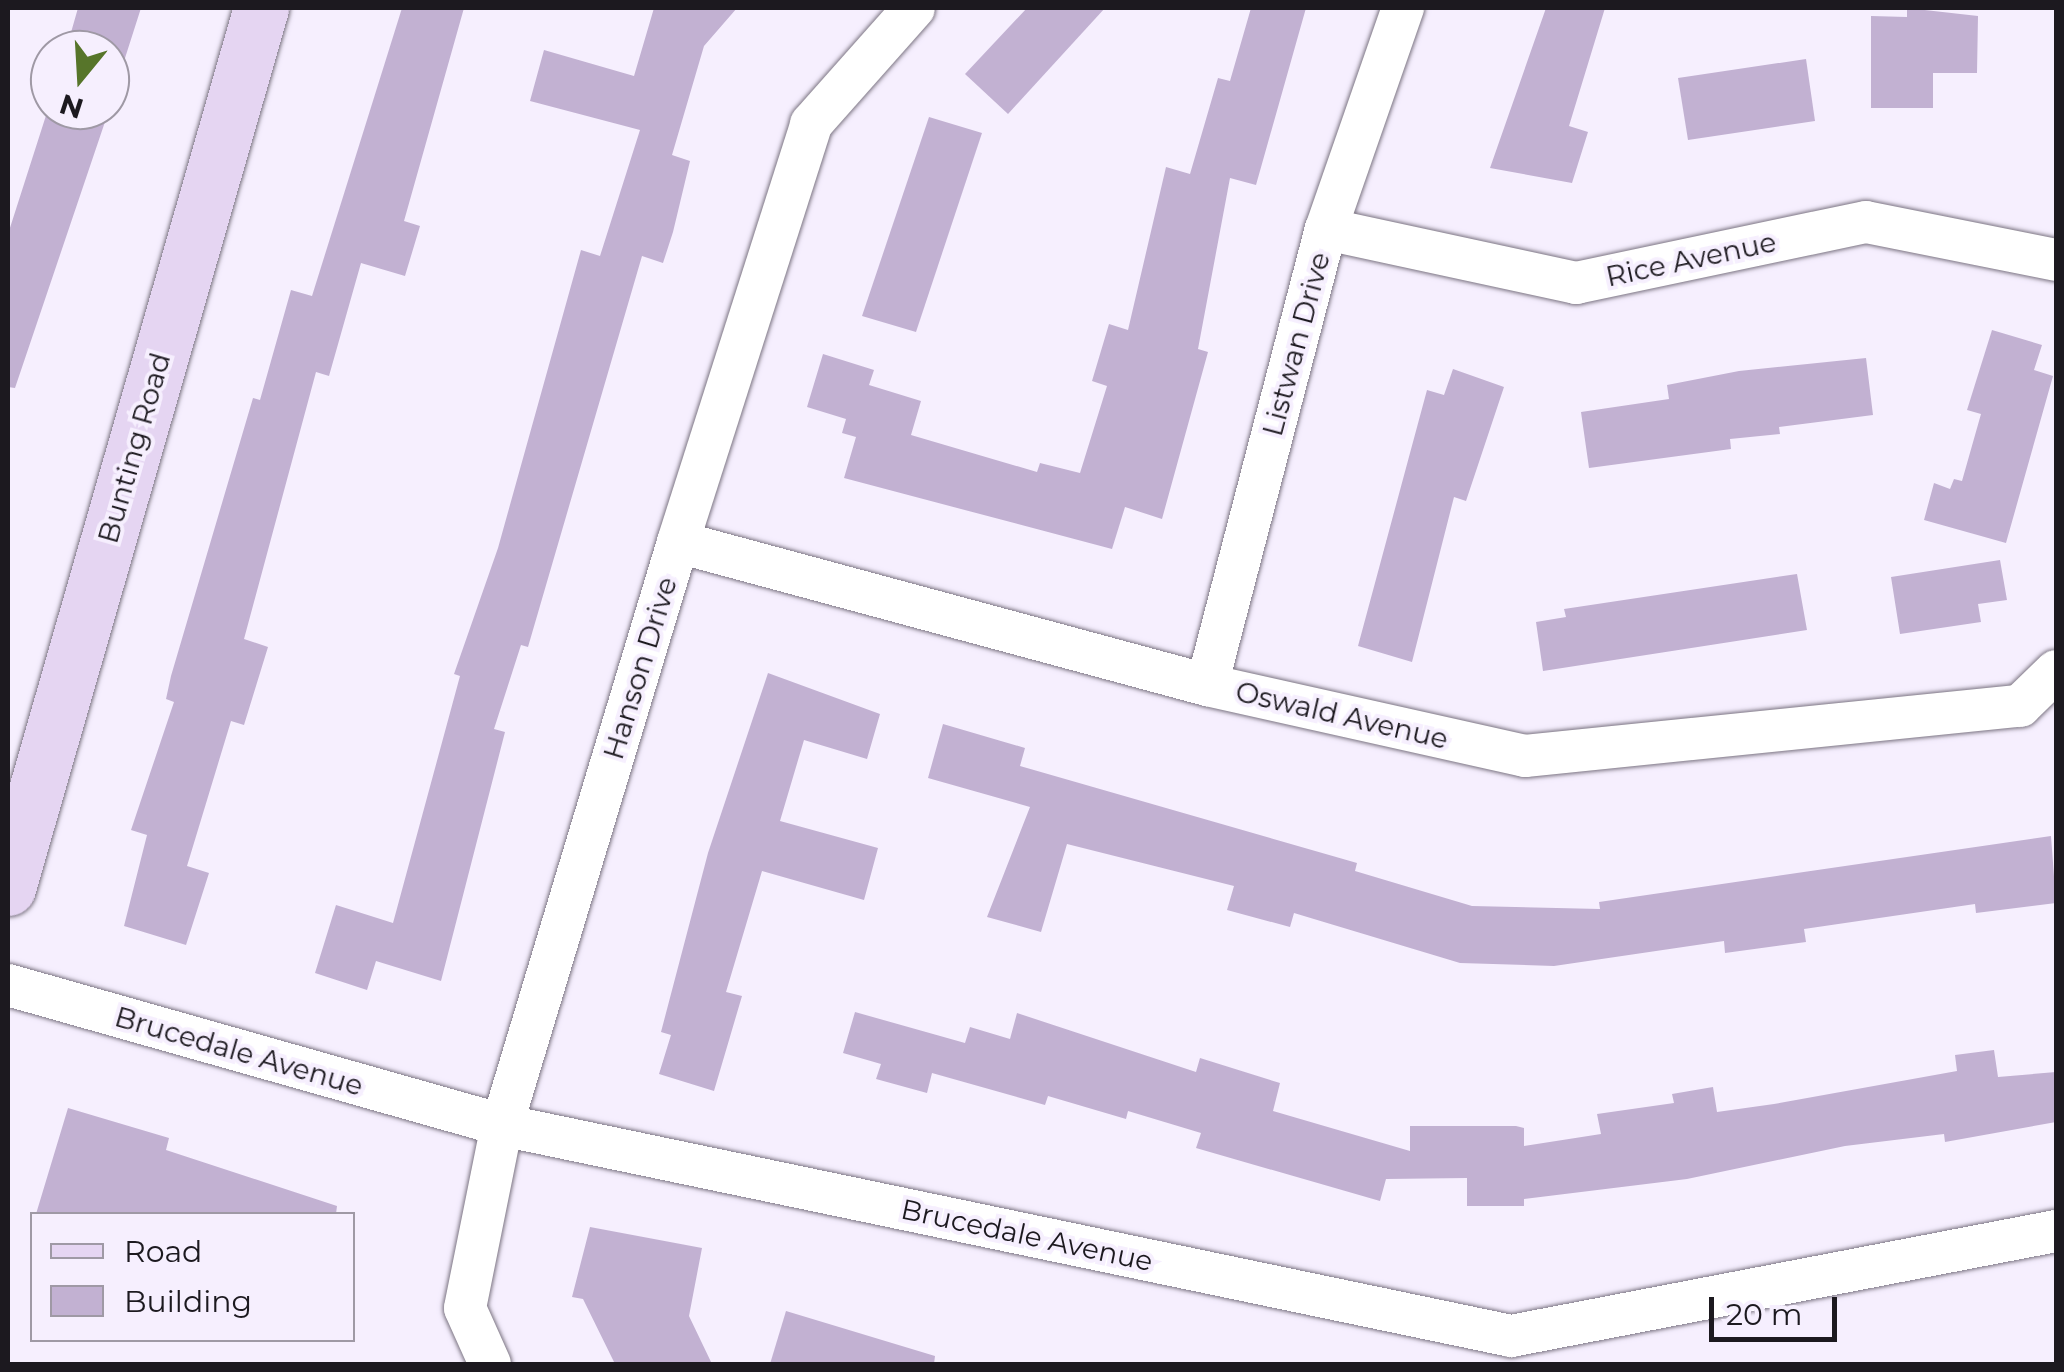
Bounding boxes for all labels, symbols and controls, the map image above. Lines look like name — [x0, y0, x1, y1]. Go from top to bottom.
north arrow — [30, 30, 130, 130]
text: N — [55, 87, 87, 126]
street label: Rice Avenue — [1603, 225, 1779, 293]
street label: Listwan Drive — [1255, 248, 1337, 440]
street label: Bunting Road — [91, 349, 177, 547]
street label: Hanson Drive — [596, 573, 684, 763]
street label: Oswald Avenue — [1233, 674, 1451, 756]
street label: Brucedale Avenue — [111, 999, 367, 1103]
street label: Brucedale Avenue — [898, 1192, 1156, 1278]
legend — [30, 1212, 355, 1342]
text: Road — [124, 1233, 202, 1270]
scale bar — [1714, 1277, 1842, 1339]
text: Building — [124, 1283, 252, 1320]
text: 20 m — [1726, 1296, 1803, 1333]

